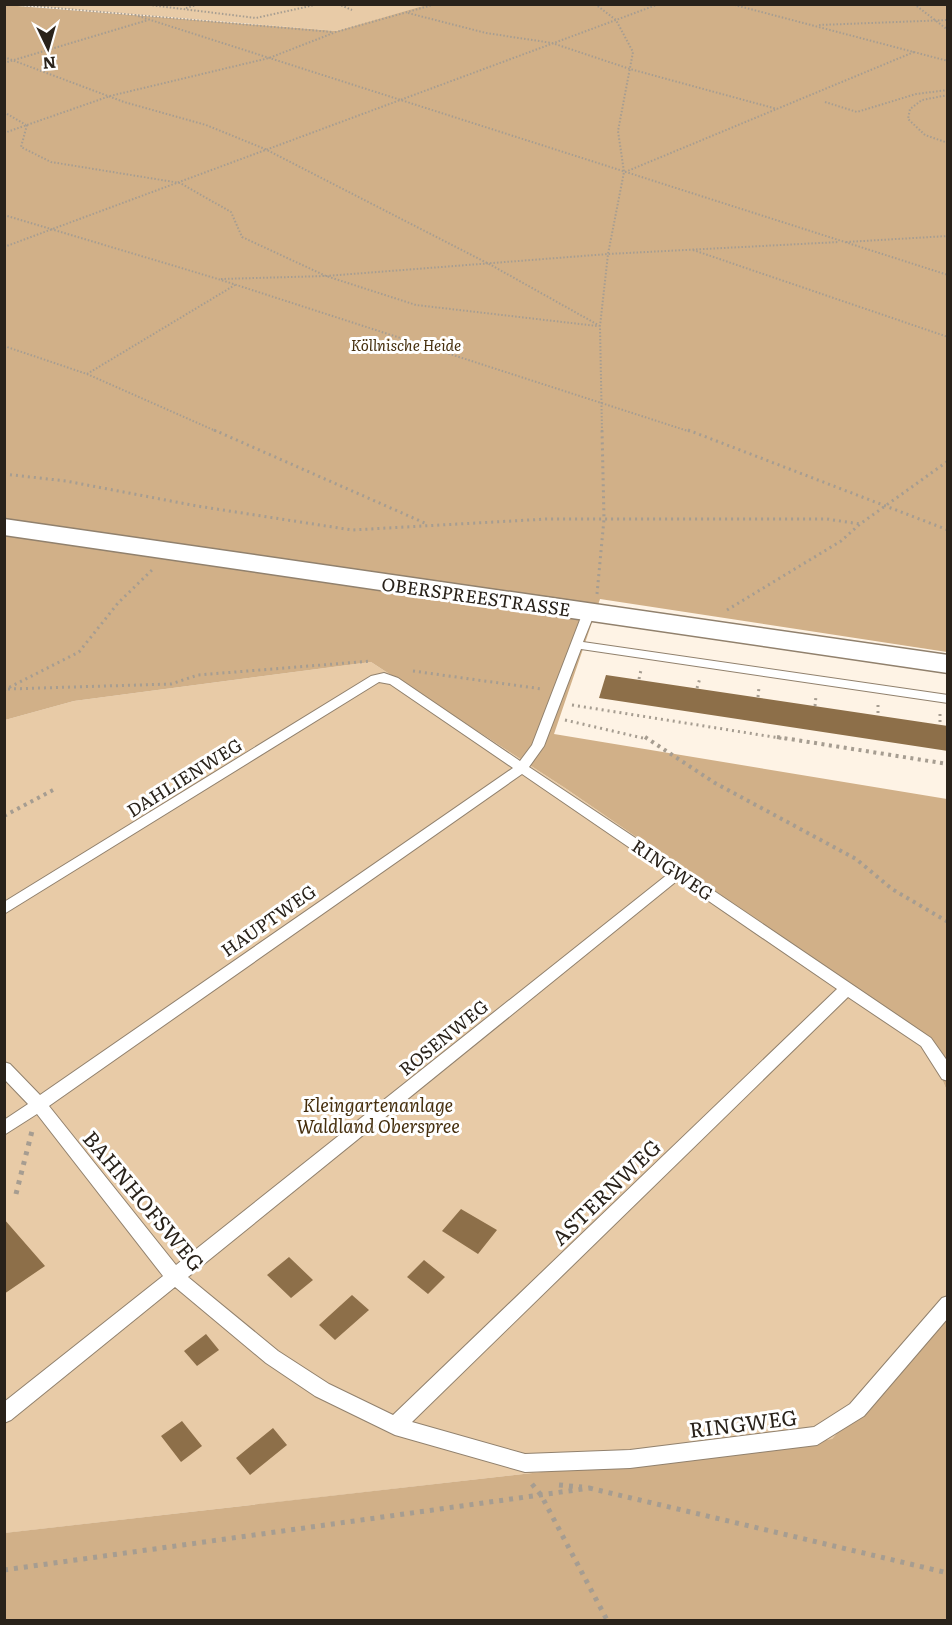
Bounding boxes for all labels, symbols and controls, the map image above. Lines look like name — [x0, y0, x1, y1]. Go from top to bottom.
north arrow — [18, 18, 78, 78]
text: N — [42, 51, 57, 76]
park label: Köllnische Heide — [351, 333, 461, 356]
street label: OBERSPREESTRASSE — [380, 569, 572, 623]
street label: DAHLIENWEG — [121, 731, 247, 823]
street label: RINGWEG — [627, 832, 719, 906]
street label: HAUPTWEG — [215, 877, 321, 963]
street label: ROSENWEG — [393, 993, 493, 1081]
park label: Kleingartenanlage Waldland Oberspree — [296, 1091, 460, 1139]
street label: BAHNHOFSWEG — [77, 1123, 213, 1277]
street label: ASTERNWEG — [543, 1131, 667, 1251]
street label: RINGWEG — [687, 1400, 799, 1444]

